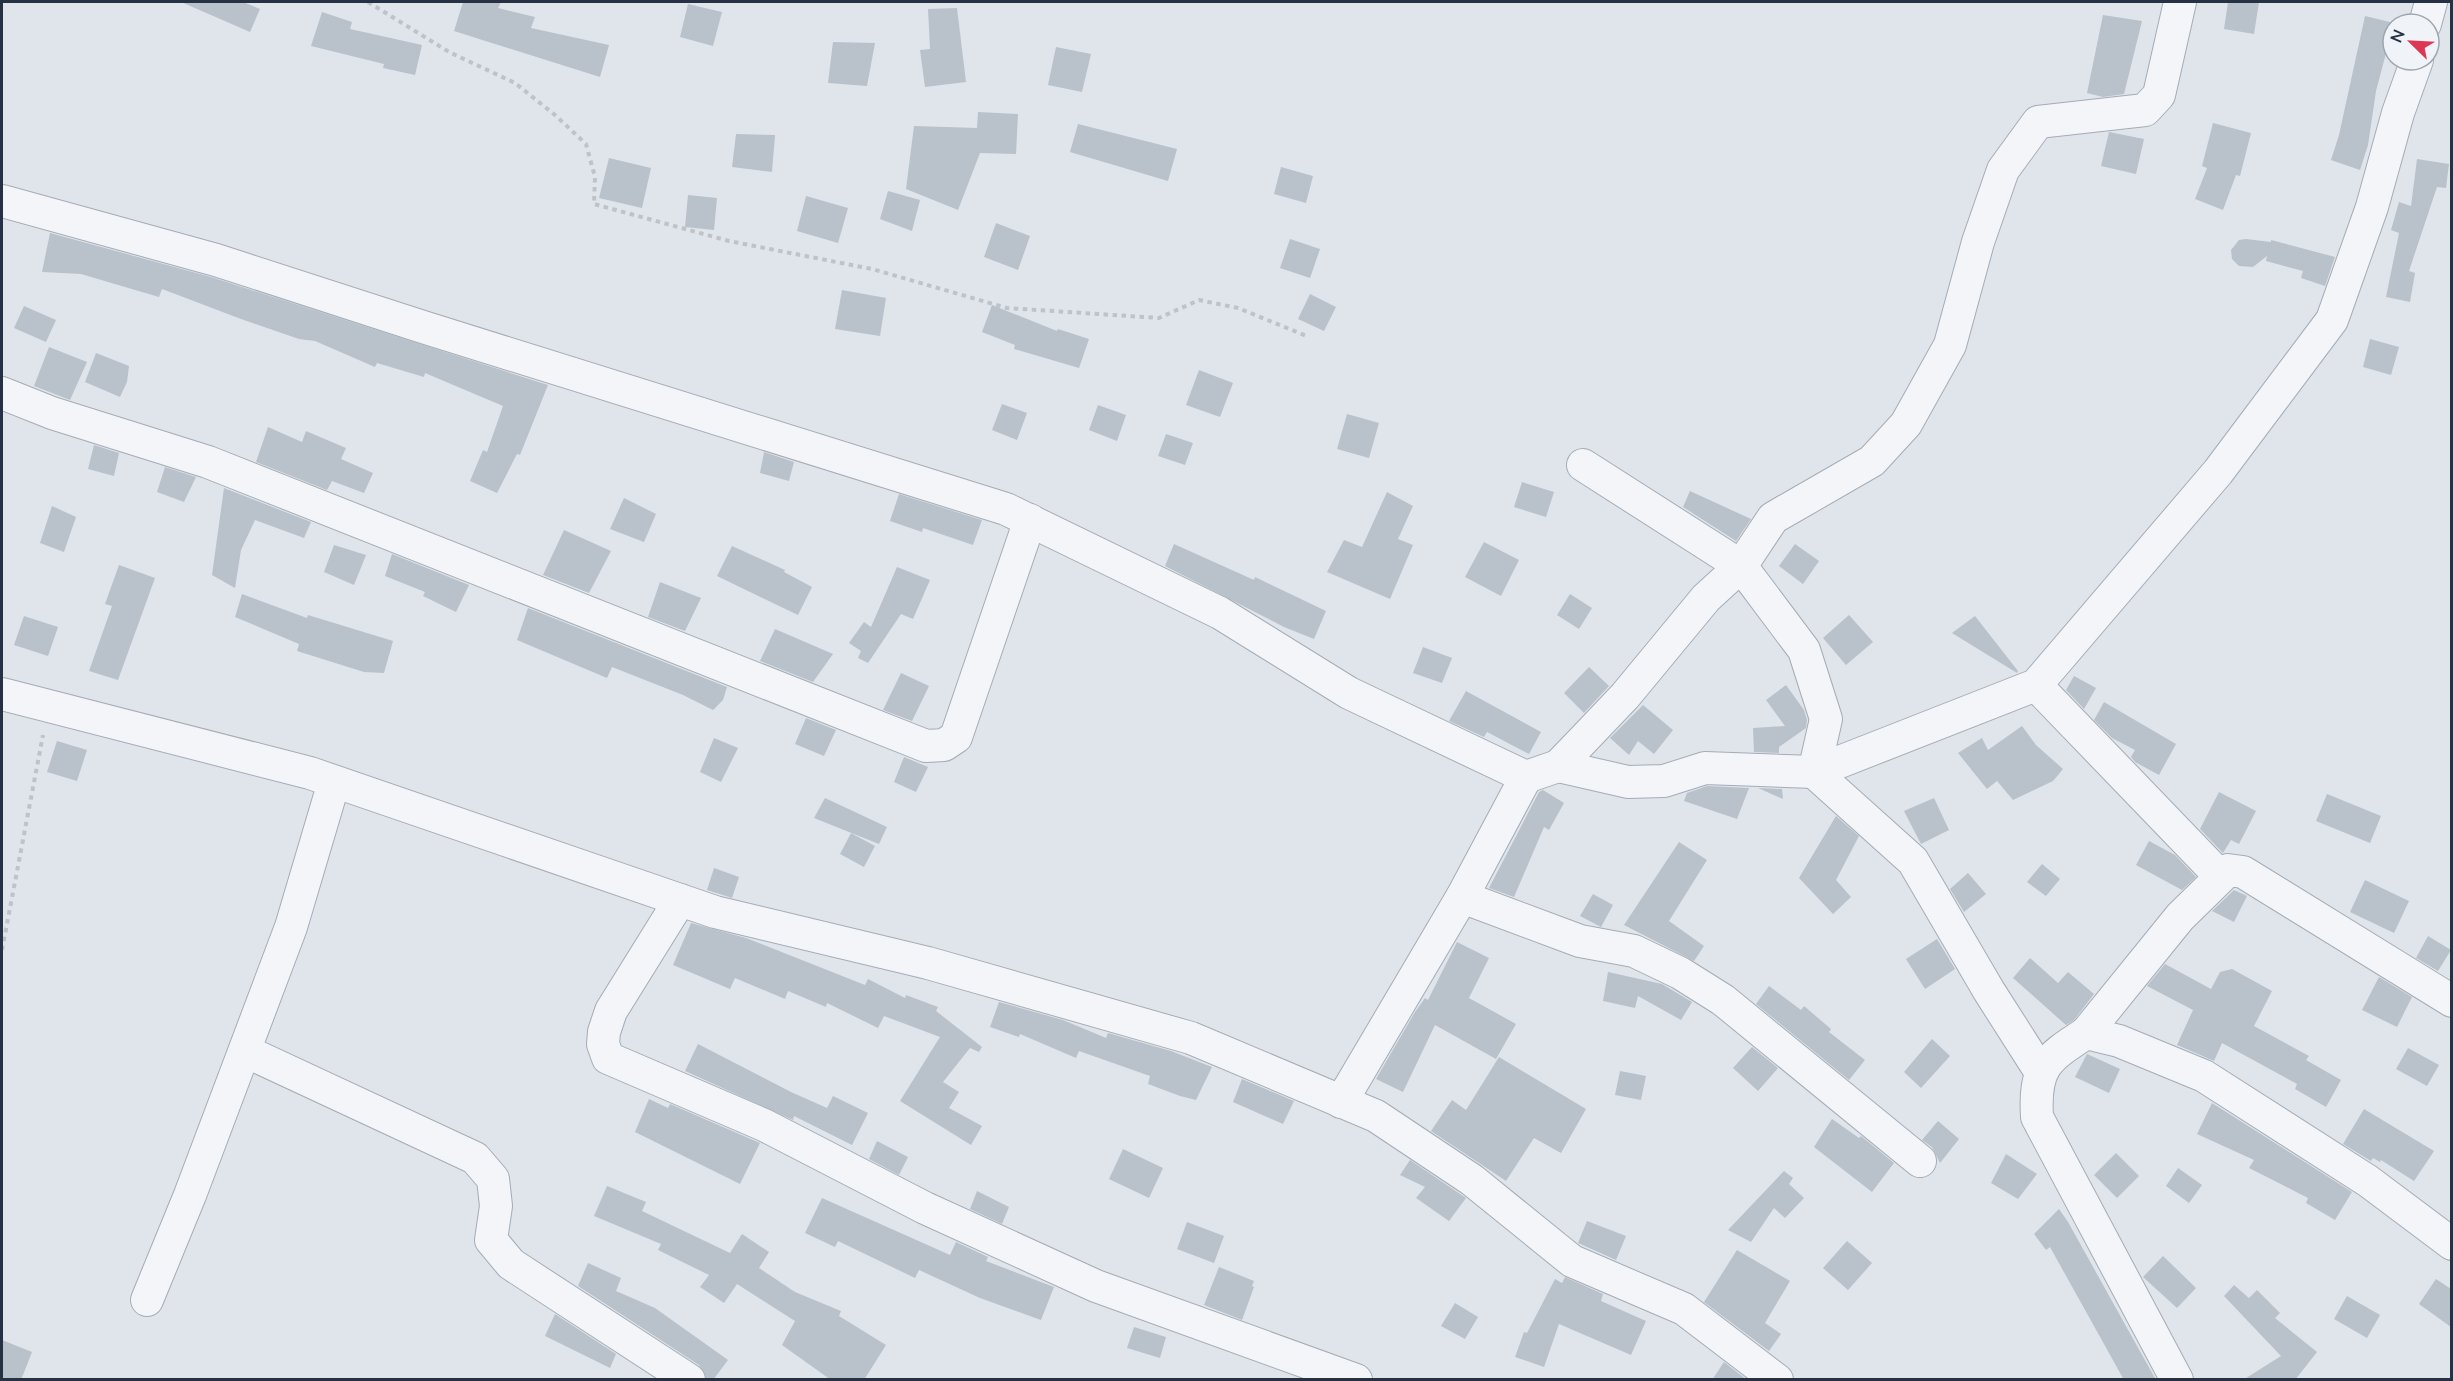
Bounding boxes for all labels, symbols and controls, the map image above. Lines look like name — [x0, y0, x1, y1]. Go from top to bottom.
north arrow — [2381, 12, 2441, 72]
text: N — [2386, 26, 2408, 45]

